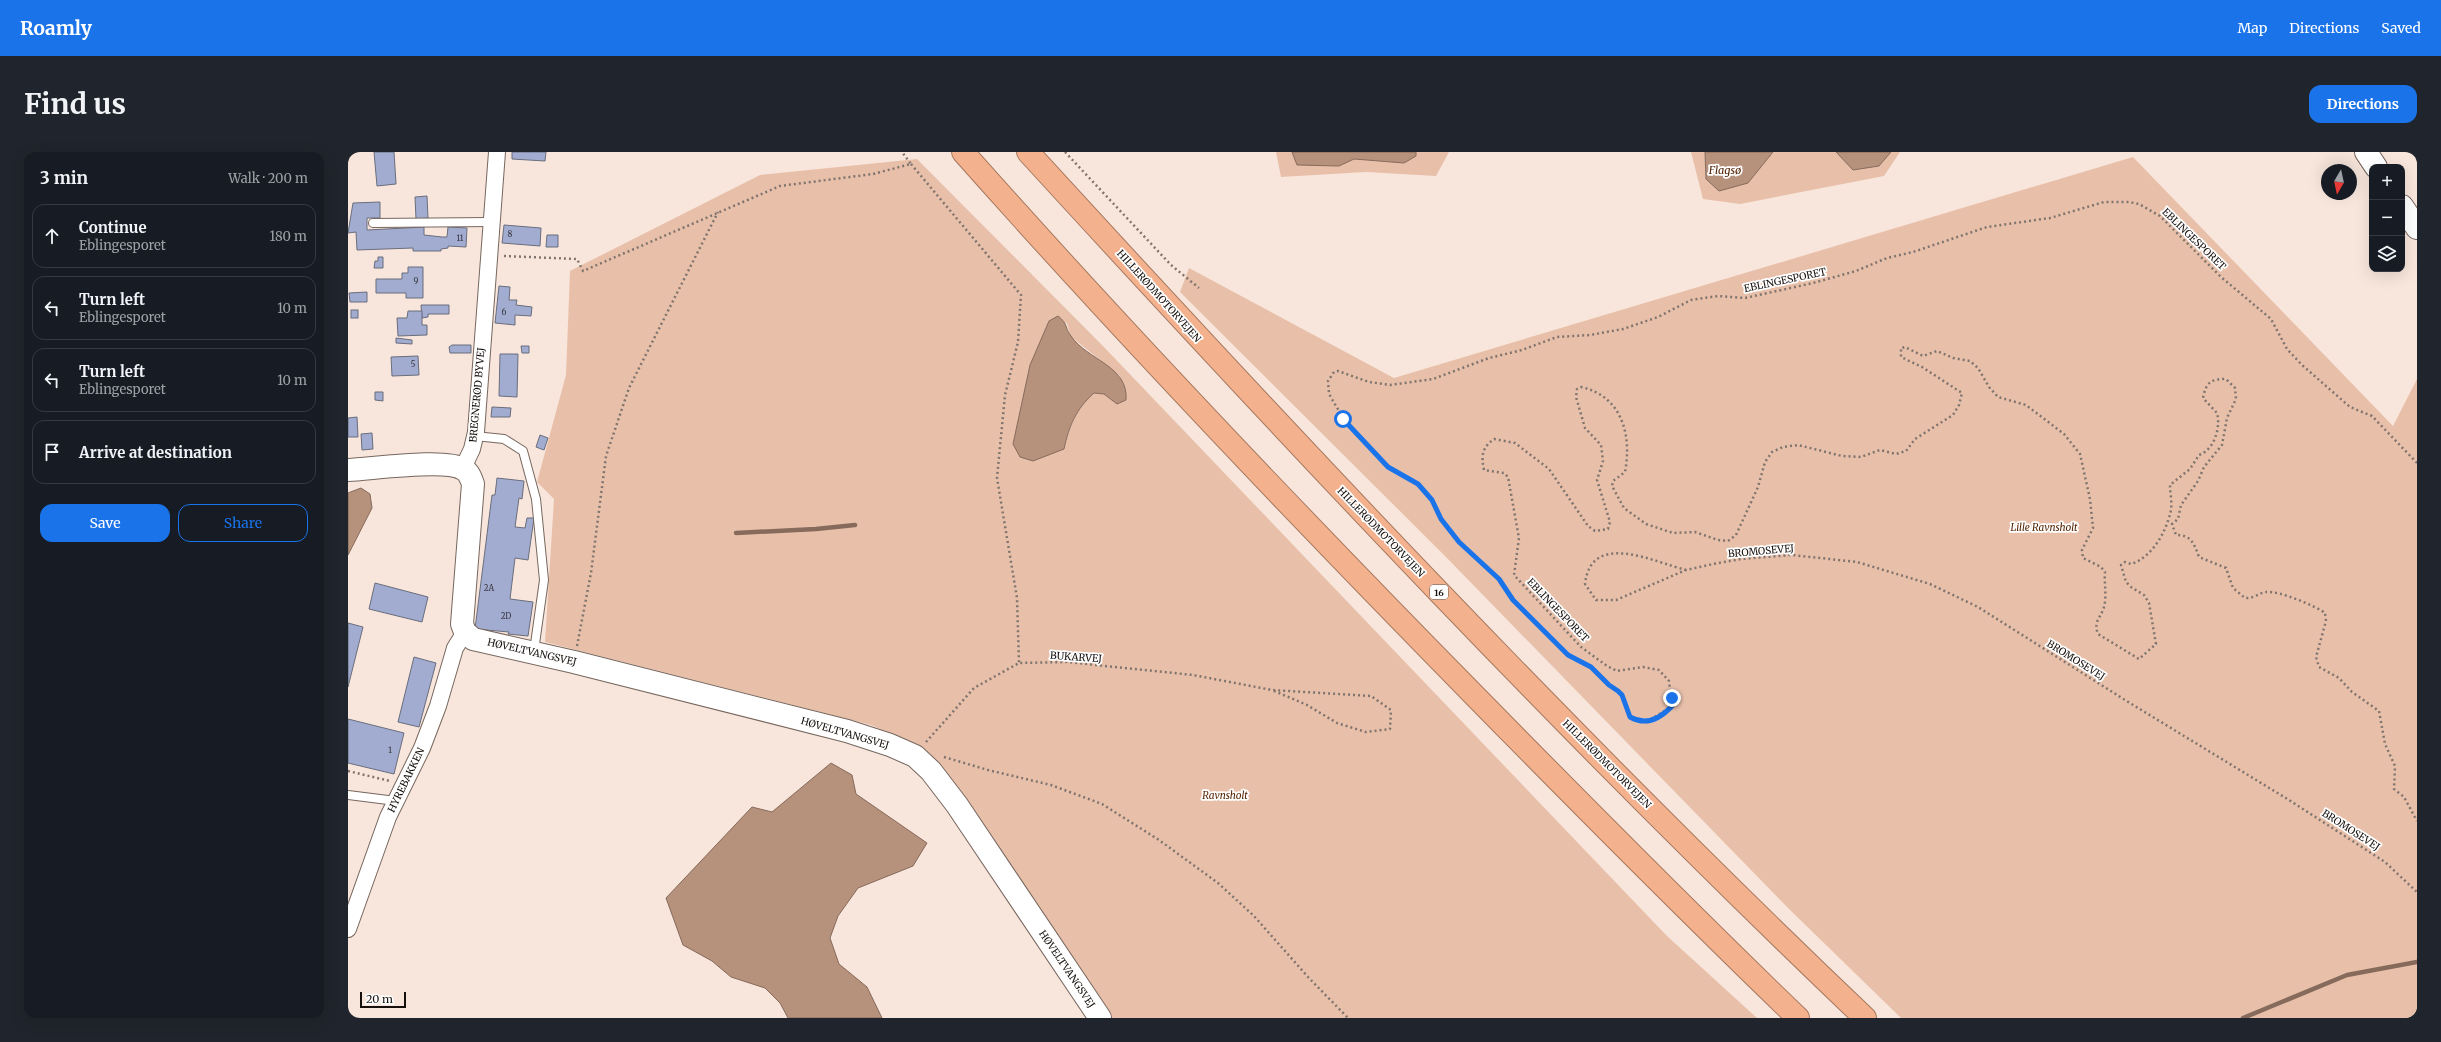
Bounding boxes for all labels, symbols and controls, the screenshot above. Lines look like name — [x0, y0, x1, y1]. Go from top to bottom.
text: Roamly — [20, 16, 92, 40]
text: Map — [2237, 19, 2267, 37]
text: Directions — [2289, 19, 2359, 37]
text: Saved — [2381, 19, 2421, 37]
button: Directions — [2309, 85, 2417, 123]
text: Find us — [24, 86, 126, 122]
water label: Flagsø — [1708, 163, 1741, 177]
north arrow — [2321, 164, 2357, 200]
map controls — [2369, 164, 2405, 272]
button: + — [2369, 164, 2405, 200]
text: 3 min — [40, 167, 88, 189]
text: Walk · 200 m — [228, 170, 308, 187]
button: − — [2369, 200, 2405, 236]
street label: EBLINGESPORET — [2159, 205, 2229, 273]
text: Continue — [79, 218, 147, 237]
icon: ahead — [41, 225, 63, 247]
text: 180 m — [269, 228, 307, 245]
house number: 8 — [508, 229, 513, 239]
house number: 11 — [457, 233, 464, 243]
button: layers — [2369, 236, 2405, 272]
text: Eblingesporet — [79, 237, 166, 254]
street label: HILLERØDMOTORVEJEN — [1114, 247, 1204, 345]
street label: EBLINGESPORET — [1743, 265, 1827, 295]
house number: 9 — [414, 276, 419, 286]
text: Turn left — [79, 290, 145, 309]
icon: left — [41, 297, 63, 319]
text: 10 m — [277, 300, 307, 317]
house number: 6 — [502, 307, 507, 317]
text: Eblingesporet — [79, 309, 166, 326]
street label: BREGNERØD BYVEJ — [466, 347, 488, 443]
house number: 5 — [411, 359, 416, 369]
text: Turn left — [79, 362, 145, 381]
icon: left — [41, 369, 63, 391]
text: 10 m — [277, 372, 307, 389]
text: Eblingesporet — [79, 381, 166, 398]
route start — [1334, 410, 1352, 428]
icon: arrive — [41, 441, 63, 463]
text: Arrive at destination — [79, 443, 232, 462]
street label: HILLERØDMOTORVEJEN — [1335, 484, 1428, 580]
button: Save — [40, 504, 170, 542]
button: Share — [178, 504, 308, 542]
park label: Lille Ravnsholt — [2010, 521, 2078, 534]
street label: BROMOSEVEJ — [1727, 542, 1795, 560]
street label: EBLINGESPORET — [1524, 575, 1592, 645]
house number: 2A — [484, 583, 495, 593]
road number: 16 — [1430, 585, 1448, 599]
house number: 2D — [501, 611, 511, 621]
street label: HØVELTVANGSVEJ — [486, 635, 578, 669]
street label: BROMOSEVEJ — [2044, 637, 2108, 683]
street label: BUKARVEJ — [1050, 649, 1103, 665]
route end — [1663, 689, 1681, 707]
street label: HØVELTVANGSVEJ — [799, 714, 891, 752]
street label: HILLERØDMOTORVEJEN — [1560, 717, 1654, 811]
street label: HYREBAKKEN — [385, 745, 427, 815]
house number: 1 — [388, 745, 392, 755]
park label: Ravnsholt — [1202, 789, 1248, 802]
street label: BROMOSEVEJ — [2320, 807, 2383, 854]
street label: HØVELTVANGSVEJ — [1036, 928, 1098, 1011]
scale bar — [360, 990, 406, 1009]
text: 20 m — [366, 992, 393, 1006]

